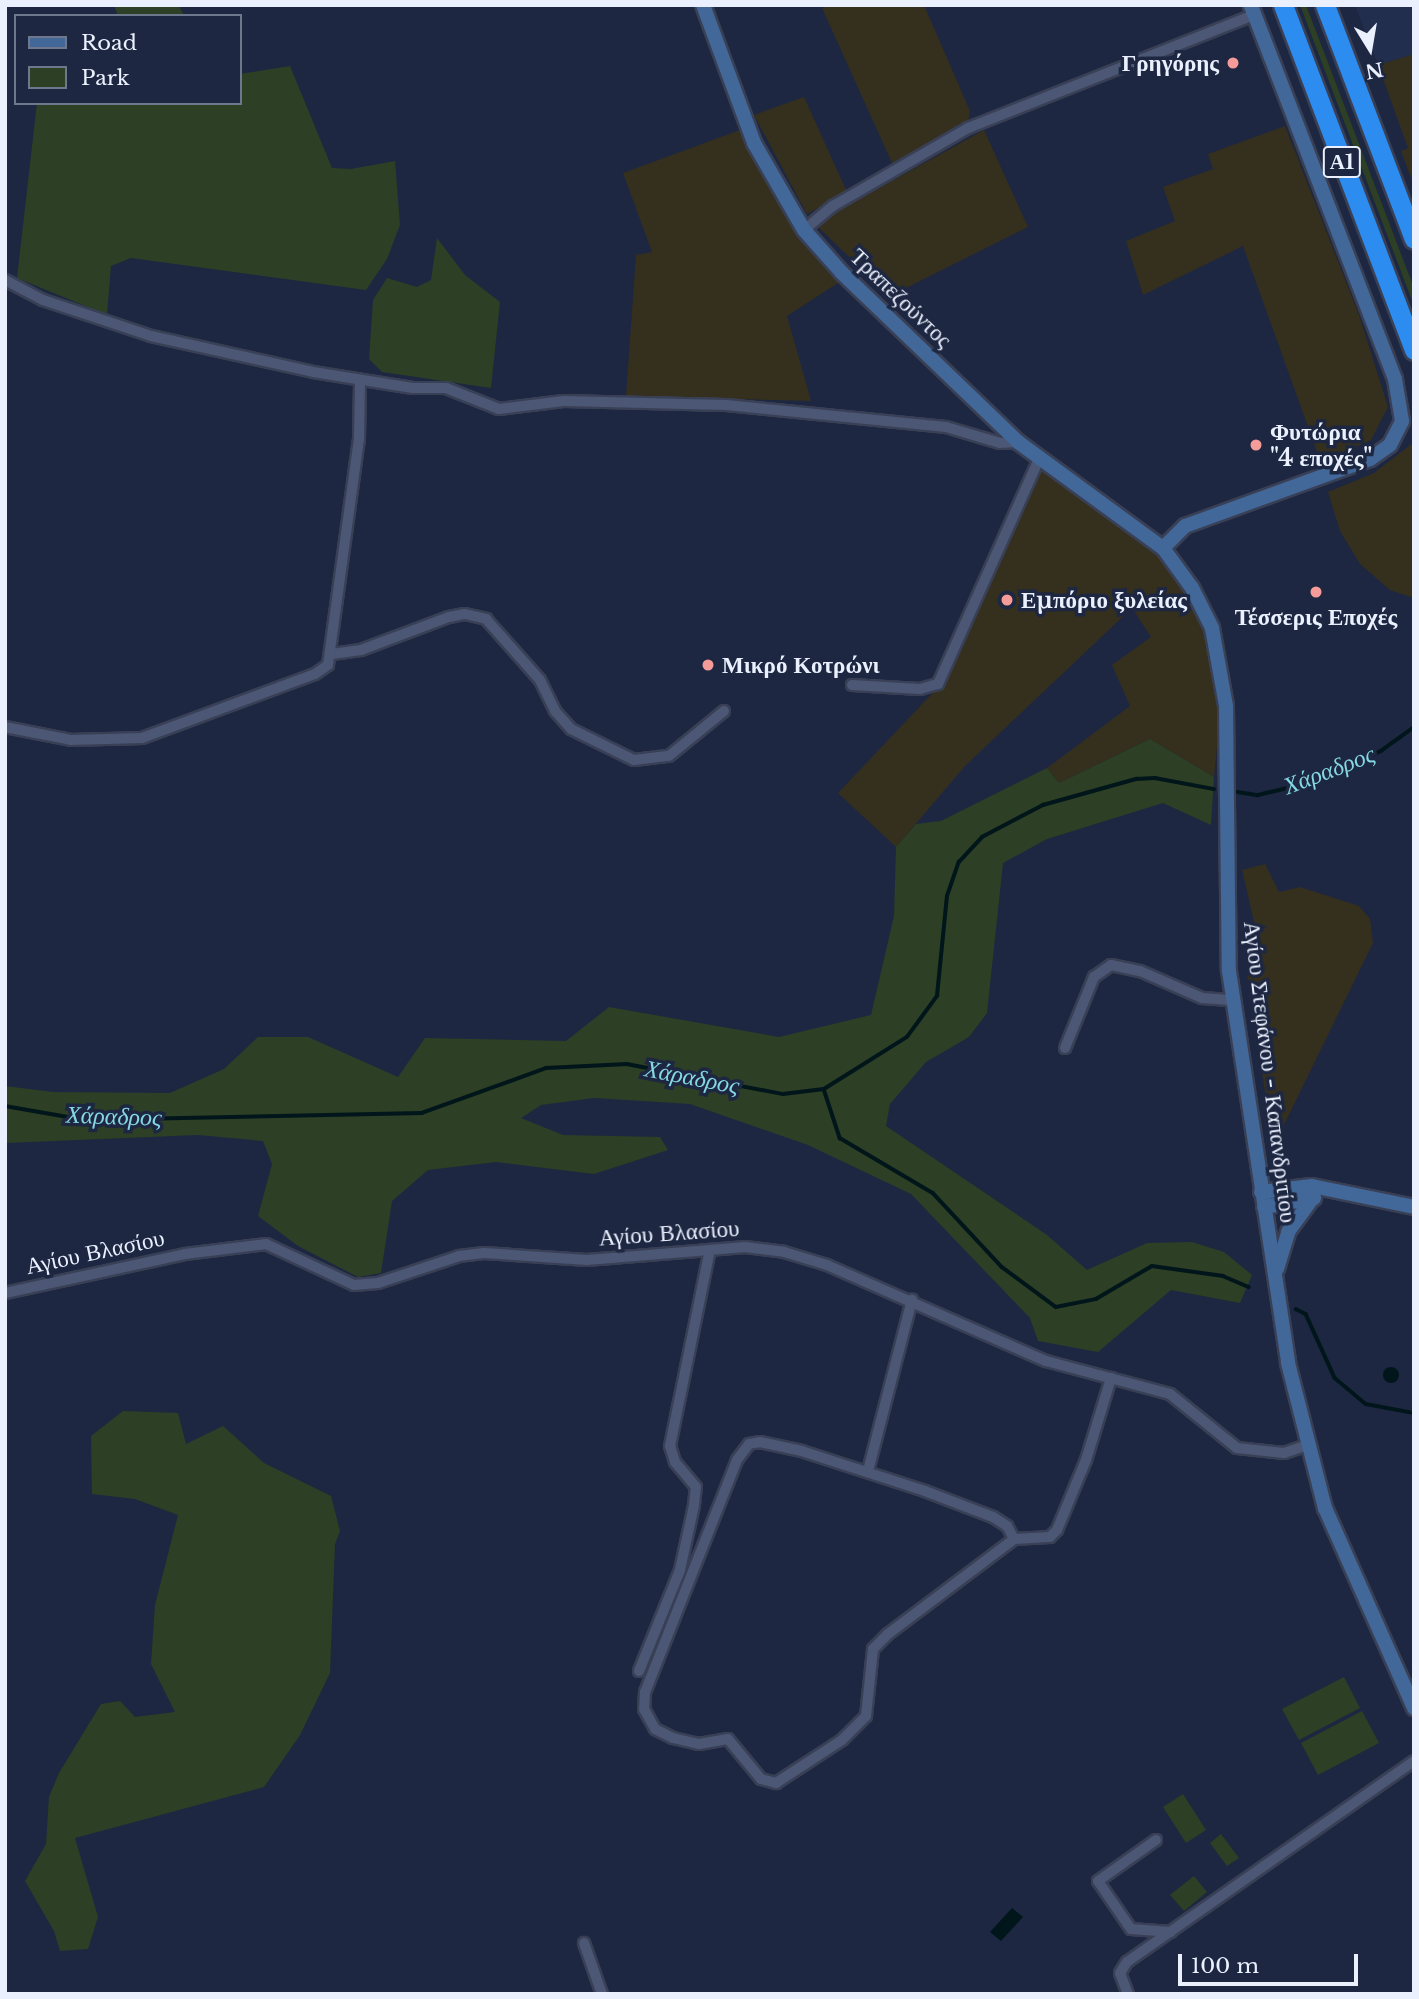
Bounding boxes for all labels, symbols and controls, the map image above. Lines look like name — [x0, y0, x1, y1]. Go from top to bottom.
legend — [14, 14, 242, 105]
north arrow — [1335, 14, 1405, 84]
text: Road — [81, 30, 137, 56]
place label: Γρηγόρης — [1122, 49, 1219, 77]
marker: Γρηγόρης — [1225, 55, 1241, 71]
text: N — [1363, 57, 1385, 83]
text: Park — [81, 65, 130, 91]
road number: Α1 — [1323, 144, 1361, 180]
street label: Τραπεζούντος — [844, 243, 958, 353]
place label: Φυτώρια "4 εποχές" — [1270, 418, 1372, 472]
marker: Φυτώρια "4 εποχές" — [1248, 437, 1264, 453]
marker: Τέσσερις Εποχές — [1308, 584, 1324, 600]
place label: Εμπόριο ξυλείας — [1021, 586, 1187, 614]
marker: Εμπόριο ξυλείας — [999, 592, 1015, 608]
place label: Τέσσερις Εποχές — [1235, 603, 1397, 631]
place label: Μικρό Κοτρώνι — [722, 651, 880, 679]
marker: Μικρό Κοτρώνι — [700, 657, 716, 673]
water label: Χάραδρος — [1279, 739, 1379, 801]
street label: Αγίου Στεφάνου - Καπανδριτίου — [1238, 920, 1302, 1224]
water label: Χάραδρος — [642, 1054, 742, 1100]
water label: Χάραδρος — [66, 1100, 162, 1132]
street label: Αγίου Βλασίου — [598, 1214, 740, 1252]
street label: Αγίου Βλασίου — [23, 1224, 167, 1280]
scale bar — [1181, 1940, 1361, 1984]
text: 100 m — [1191, 1953, 1259, 1979]

